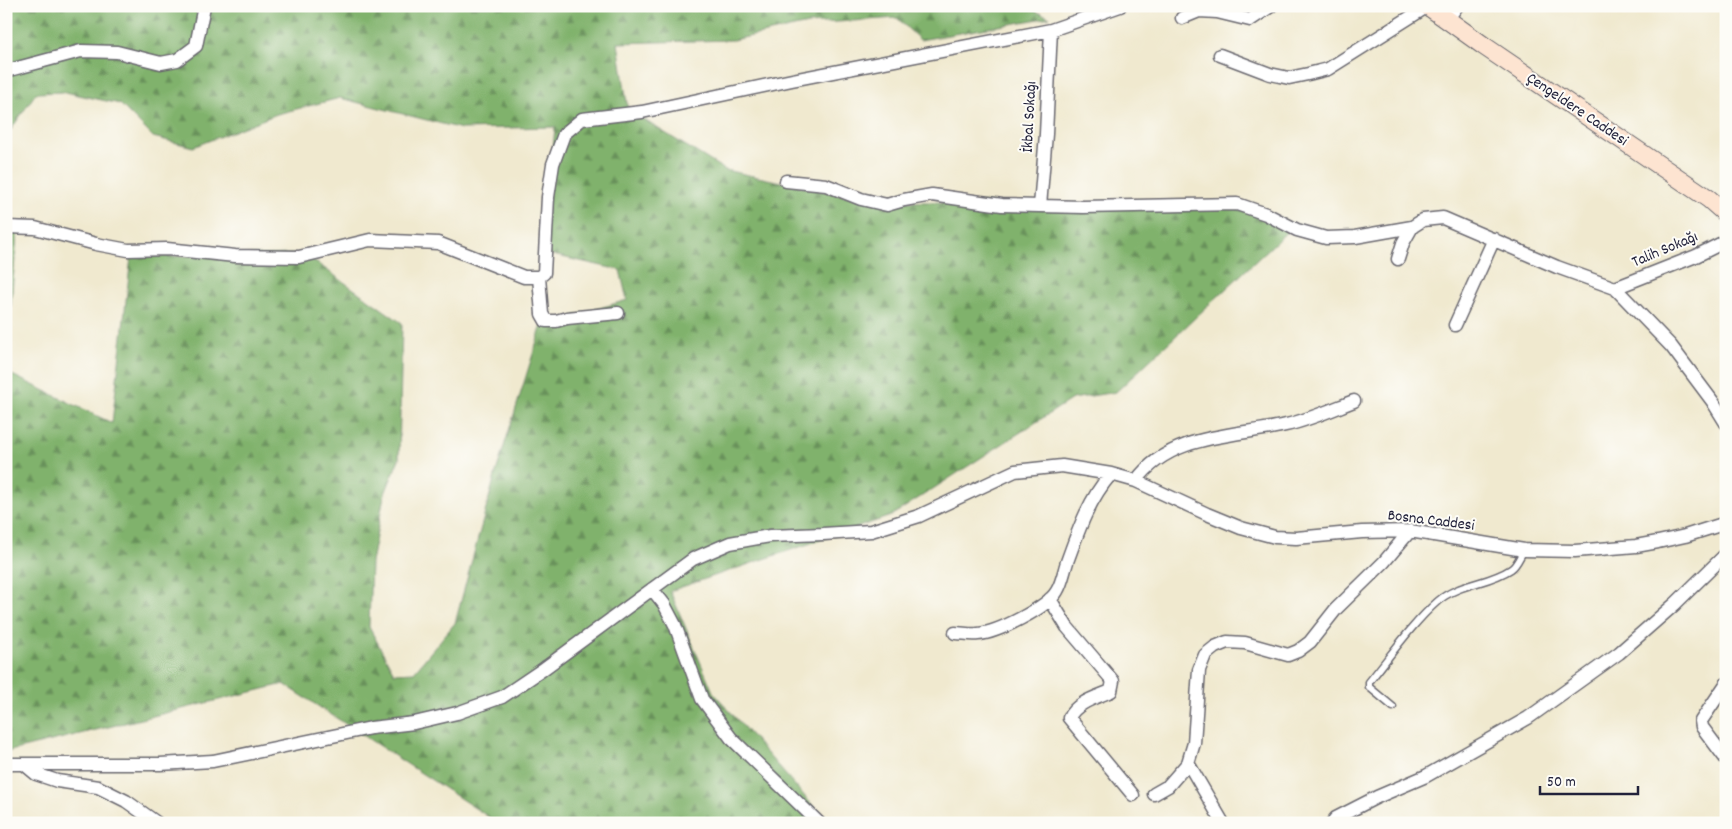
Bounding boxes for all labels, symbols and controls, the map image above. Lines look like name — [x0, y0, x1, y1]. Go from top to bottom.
street label: Çengeldere Caddesi — [1522, 67, 1632, 153]
street label: İkbal Sokağı — [1017, 81, 1043, 153]
street label: Talih Sokağı — [1628, 226, 1702, 274]
street label: Bosna Caddesi — [1386, 504, 1476, 538]
scale bar — [1540, 764, 1637, 796]
text: 50 m — [1547, 772, 1576, 794]

